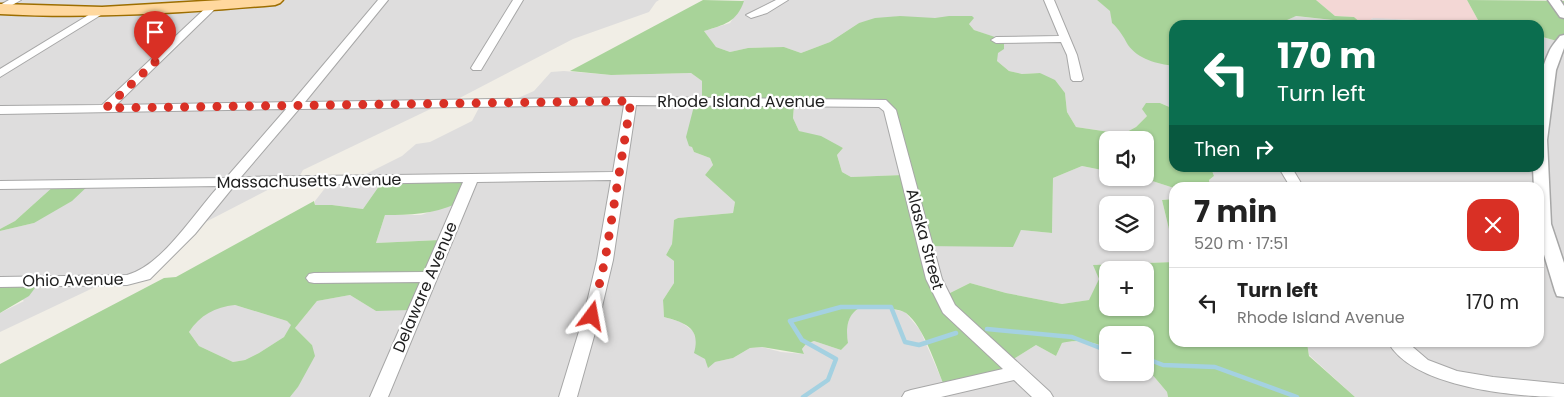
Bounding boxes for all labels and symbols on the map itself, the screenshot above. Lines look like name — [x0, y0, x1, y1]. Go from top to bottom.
pin — [134, 11, 176, 62]
street label: Rhode Island Avenue — [657, 90, 825, 113]
street label: Massachusetts Avenue — [216, 168, 402, 194]
street label: Alaska Street — [900, 186, 950, 292]
street label: Delaware Avenue — [387, 218, 463, 356]
street label: Ohio Avenue — [22, 268, 124, 292]
position arrow — [565, 289, 617, 341]

